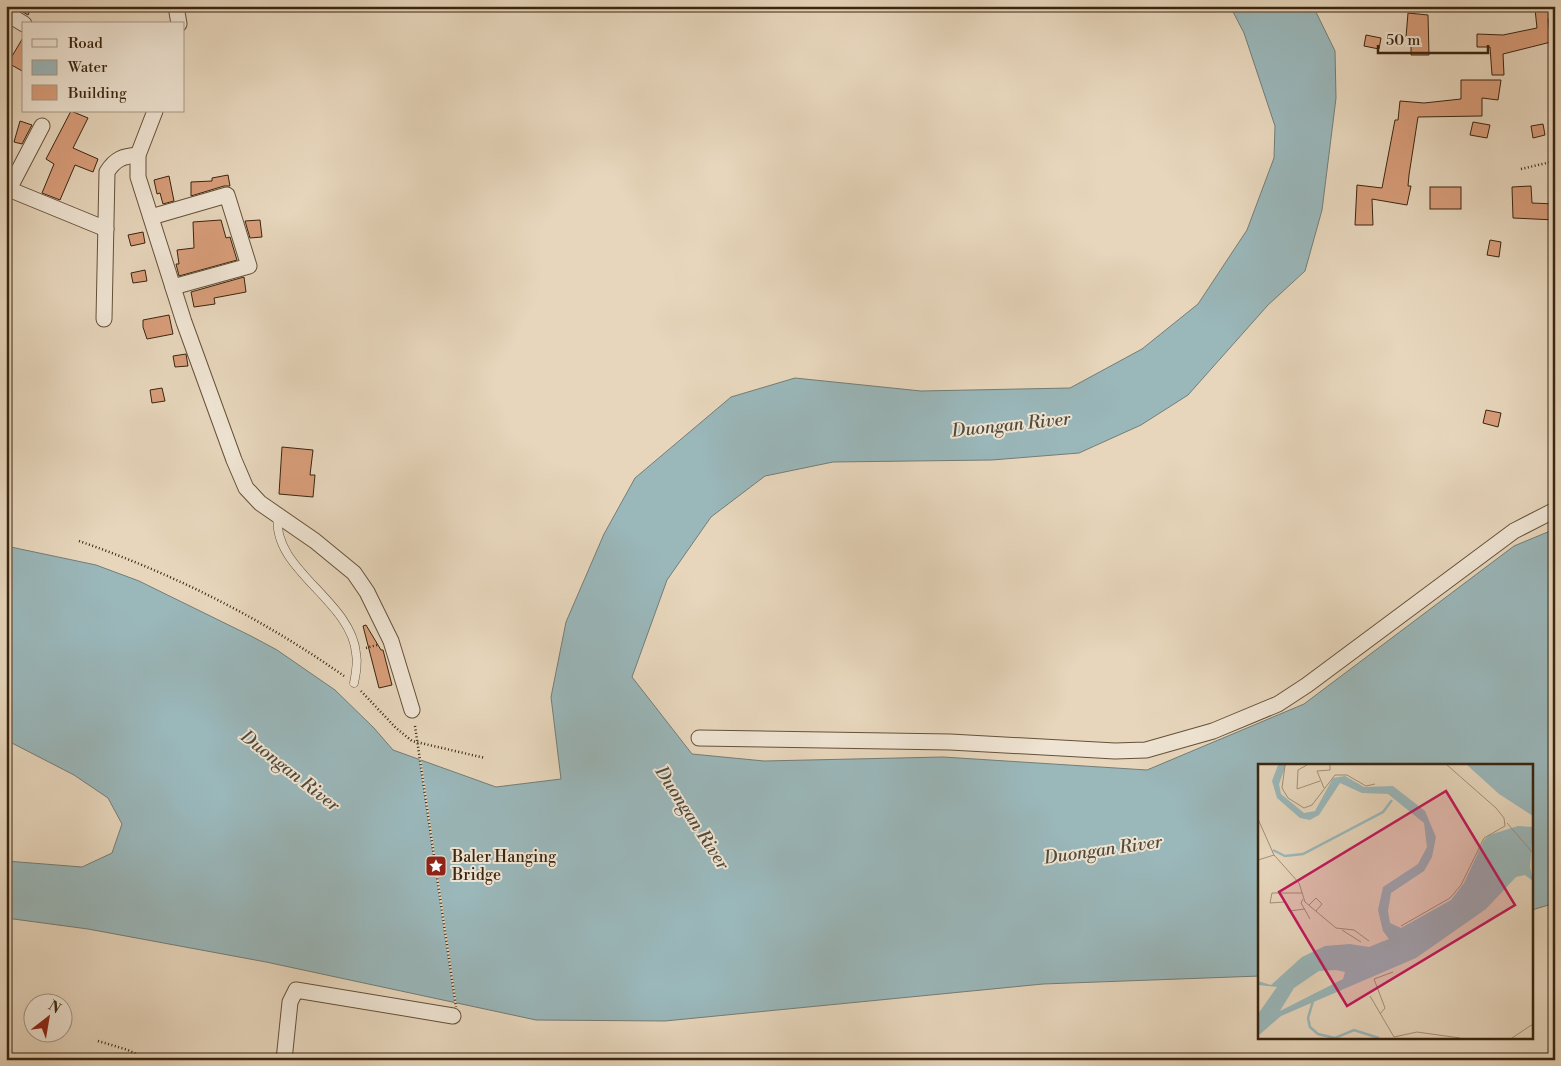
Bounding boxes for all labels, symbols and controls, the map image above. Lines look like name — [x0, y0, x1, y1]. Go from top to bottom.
legend — [22, 22, 185, 112]
scale bar — [1378, 22, 1488, 54]
text: 50 m — [1386, 31, 1420, 50]
text: Road — [68, 34, 103, 53]
text: Water — [67, 58, 108, 77]
text: Building — [67, 84, 127, 103]
water label: Duongan River — [949, 407, 1072, 443]
water label: Duongan River — [235, 725, 344, 817]
water label: Duongan River — [649, 761, 734, 875]
inset map — [1258, 764, 1534, 1038]
water label: Duongan River — [1041, 830, 1164, 870]
place label: Baler Hanging Bridge — [451, 847, 557, 885]
place icon: Baler Hanging Bridge — [424, 854, 448, 878]
north arrow — [22, 994, 72, 1044]
text: N — [45, 997, 64, 1018]

